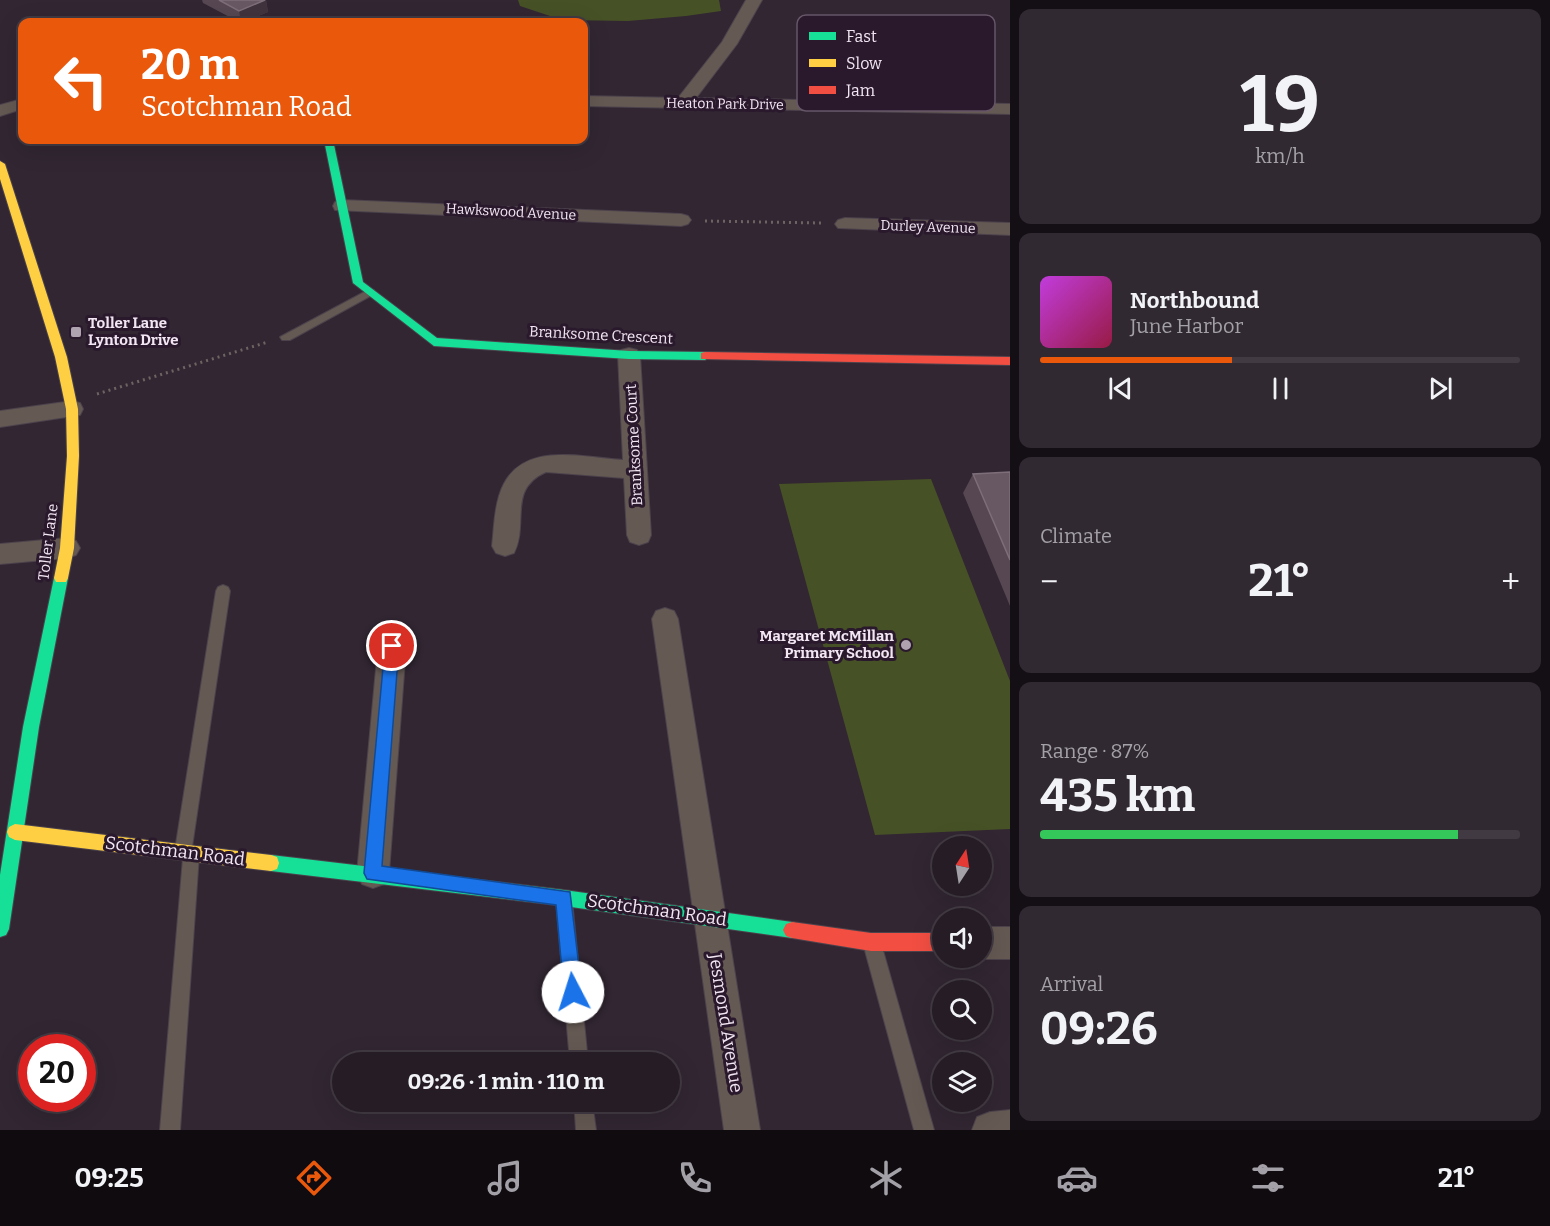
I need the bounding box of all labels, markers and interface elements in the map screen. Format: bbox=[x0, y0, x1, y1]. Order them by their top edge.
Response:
legend bbox=[797, 15, 995, 111]
text: Fast bbox=[846, 27, 877, 46]
text: 20 m bbox=[141, 40, 239, 90]
icon: left bbox=[42, 42, 120, 120]
text: Slow bbox=[846, 54, 882, 73]
text: 19 bbox=[1240, 58, 1320, 152]
text: Jam bbox=[845, 81, 875, 100]
text: Scotchman Road bbox=[141, 91, 352, 123]
street label: Heaton Park Drive bbox=[666, 94, 784, 114]
text: km/h bbox=[1255, 144, 1305, 168]
street label: Hawkswood Avenue bbox=[445, 200, 577, 224]
street label: Durley Avenue bbox=[880, 217, 976, 237]
text: Northbound bbox=[1130, 287, 1259, 314]
place label: Toller Lane Lynton Drive bbox=[88, 314, 178, 349]
text: June Harbor bbox=[1130, 314, 1243, 338]
street label: Branksome Crescent bbox=[529, 322, 674, 348]
marker: Toller Lane Lynton Drive bbox=[69, 325, 83, 339]
icon: previous bbox=[1104, 372, 1137, 405]
icon: pause bbox=[1264, 372, 1297, 405]
icon: next bbox=[1424, 372, 1457, 405]
street label: Branksome Court bbox=[622, 383, 646, 506]
street label: Toller Lane bbox=[34, 503, 62, 581]
text: Climate bbox=[1040, 524, 1112, 548]
text: 21° bbox=[1248, 554, 1311, 608]
text: − bbox=[1040, 562, 1058, 602]
text: + bbox=[1501, 562, 1520, 602]
pin bbox=[366, 620, 417, 671]
place label: Margaret McMillan Primary School bbox=[760, 627, 894, 662]
icon: arrive bbox=[375, 629, 408, 662]
marker: Margaret McMillan Primary School bbox=[899, 638, 913, 652]
text: Range · 87% bbox=[1040, 739, 1149, 763]
text: 435 km bbox=[1040, 769, 1195, 823]
street label: Scotchman Road bbox=[104, 832, 246, 871]
north arrow bbox=[932, 836, 992, 896]
map controls bbox=[932, 836, 992, 1112]
street label: Scotchman Road bbox=[586, 889, 728, 931]
button: sound bbox=[932, 908, 992, 968]
street label: Jesmond Avenue bbox=[704, 951, 748, 1094]
position arrow bbox=[541, 960, 605, 1024]
text: Arrival bbox=[1040, 972, 1103, 996]
button: search bbox=[932, 980, 992, 1040]
text: 09:26 bbox=[1040, 1002, 1158, 1056]
speed limit sign: 20 bbox=[18, 1034, 96, 1112]
button: layers bbox=[932, 1052, 992, 1112]
text: 09:26 · 1 min · 110 m bbox=[407, 1068, 605, 1095]
icon: directions bbox=[293, 1157, 335, 1199]
icon: music bbox=[484, 1157, 526, 1199]
icon: phone bbox=[674, 1157, 716, 1199]
icon: climate bbox=[865, 1157, 907, 1199]
icon: car bbox=[1056, 1157, 1098, 1199]
icon: filters bbox=[1247, 1157, 1289, 1199]
text: 09:25 bbox=[74, 1162, 144, 1194]
text: 21° bbox=[1438, 1162, 1475, 1194]

